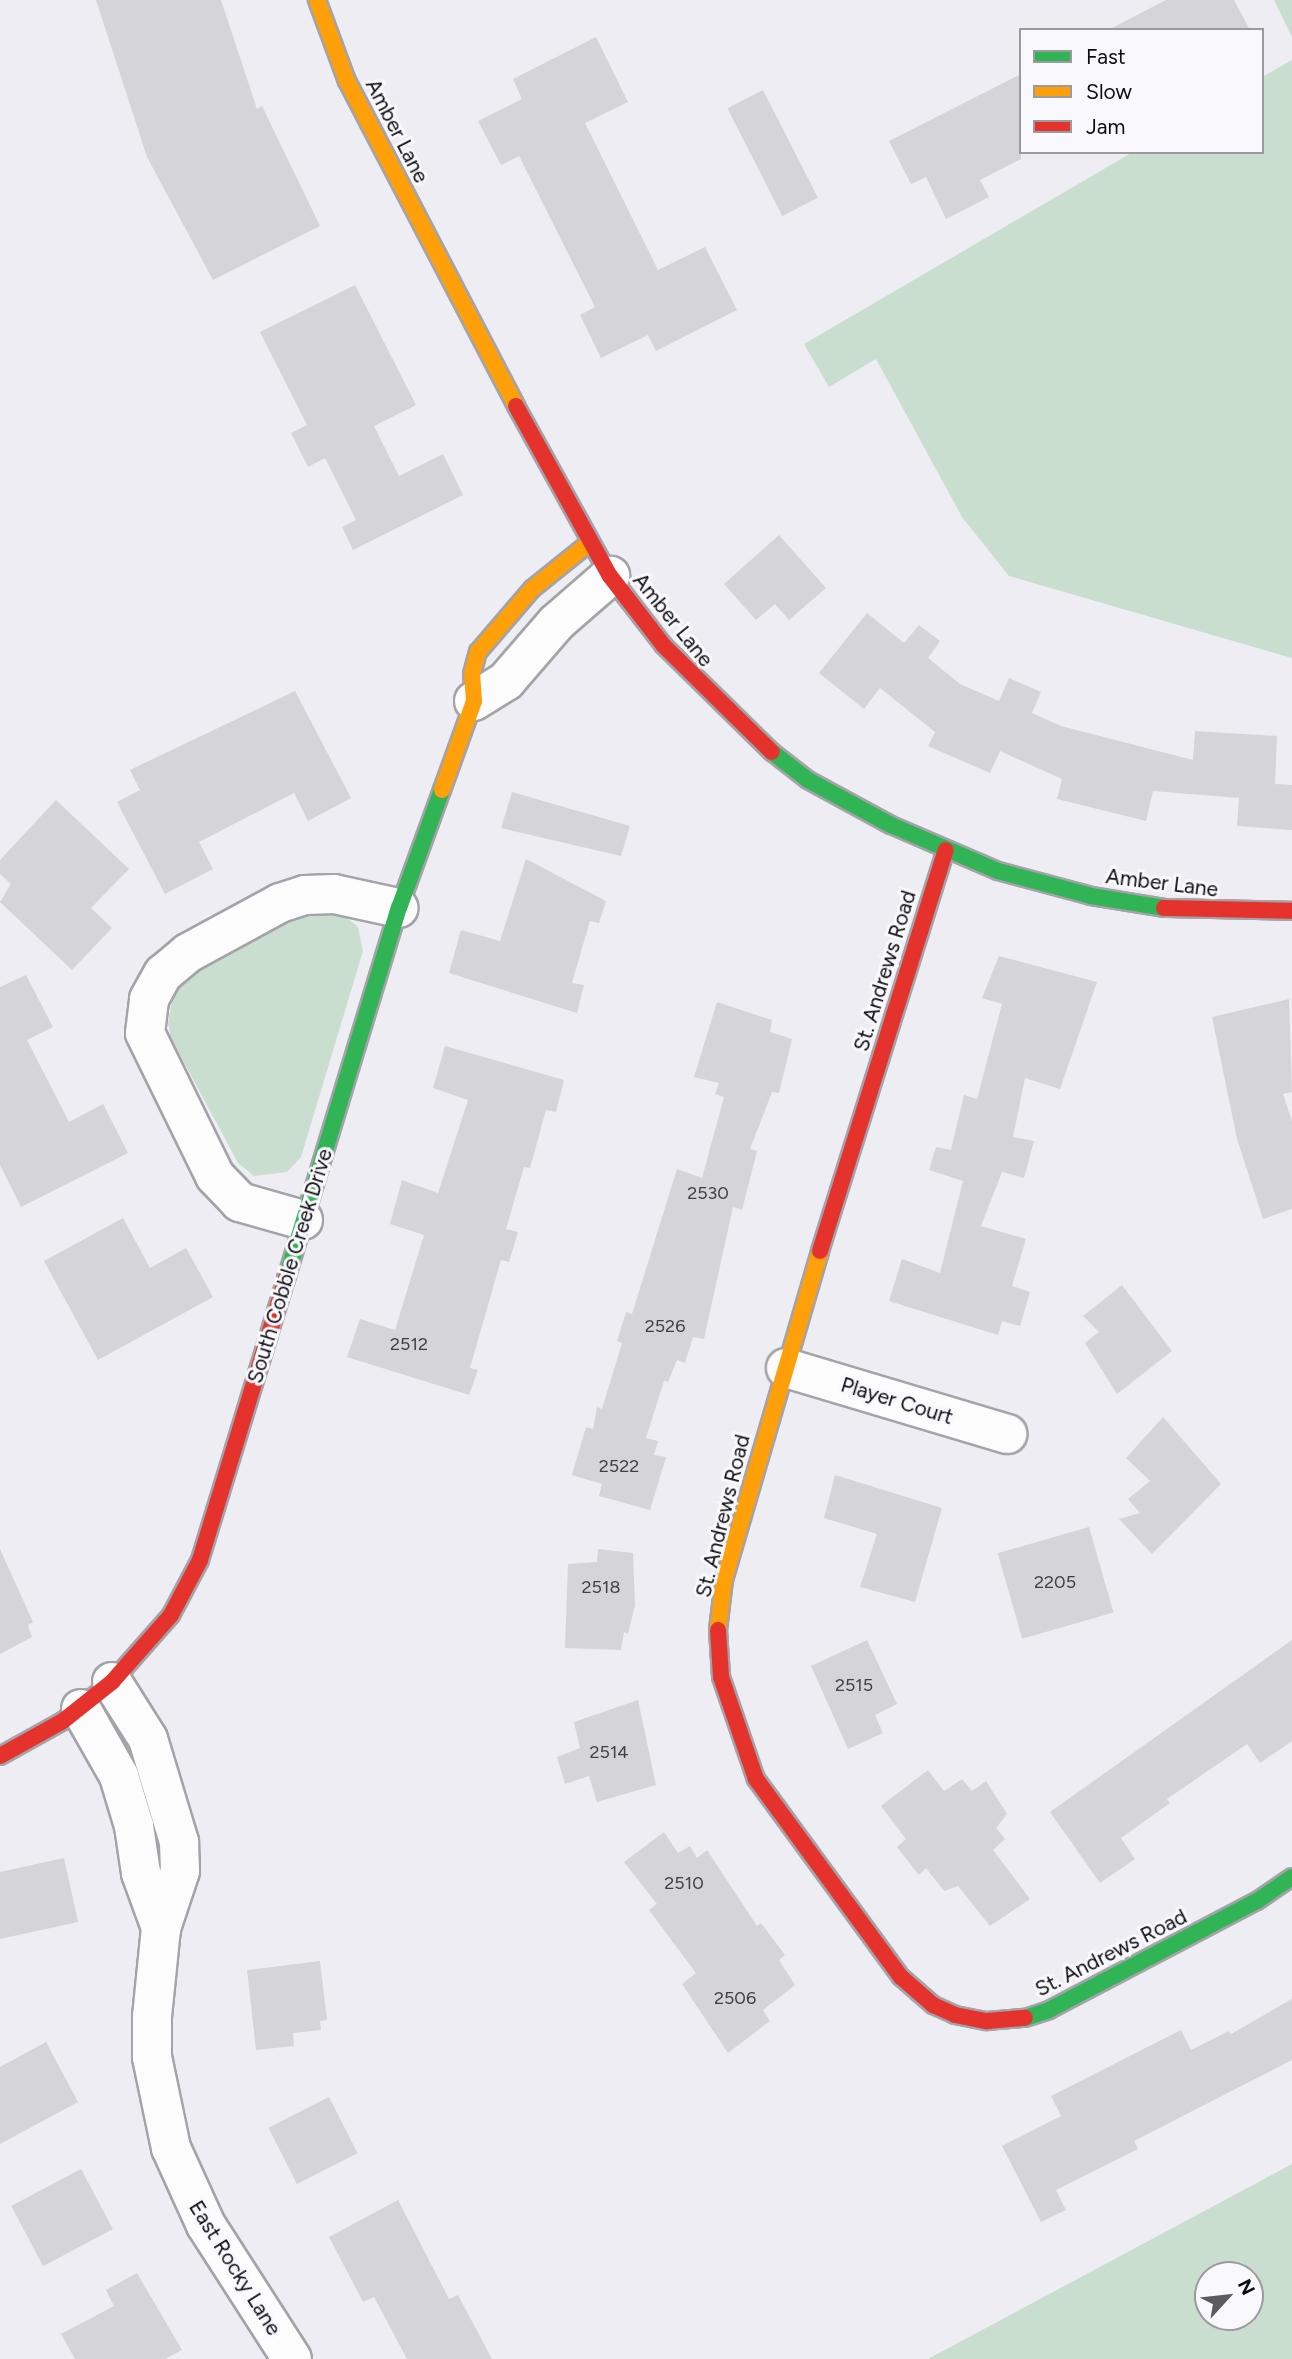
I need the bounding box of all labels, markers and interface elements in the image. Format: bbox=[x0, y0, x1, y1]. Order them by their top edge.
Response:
legend bbox=[1019, 28, 1264, 154]
text: Fast bbox=[1086, 44, 1126, 69]
street label: Amber Lane bbox=[360, 75, 434, 187]
text: Slow bbox=[1086, 79, 1132, 104]
text: Jam bbox=[1086, 114, 1125, 139]
street label: Amber Lane bbox=[628, 568, 718, 672]
street label: Amber Lane bbox=[1104, 864, 1220, 902]
street label: St. Andrews Road bbox=[849, 888, 921, 1054]
street label: South Cobble Creek Drive bbox=[242, 1146, 338, 1386]
house number: 2530 bbox=[687, 1182, 729, 1204]
house number: 2526 bbox=[645, 1315, 685, 1337]
house number: 2512 bbox=[390, 1333, 428, 1355]
street label: Player Court bbox=[838, 1372, 956, 1430]
street label: St. Andrews Road bbox=[691, 1432, 755, 1600]
house number: 2522 bbox=[599, 1455, 639, 1477]
house number: 2205 bbox=[1034, 1571, 1076, 1593]
house number: 2518 bbox=[582, 1576, 620, 1598]
house number: 2515 bbox=[835, 1674, 873, 1696]
house number: 2514 bbox=[589, 1741, 629, 1763]
house number: 2510 bbox=[664, 1872, 704, 1894]
street label: St. Andrews Road bbox=[1031, 1904, 1191, 2002]
house number: 2506 bbox=[714, 1987, 756, 2009]
street label: East Rocky Lane bbox=[184, 2196, 286, 2340]
north arrow bbox=[1194, 2261, 1264, 2331]
text: N bbox=[1233, 2275, 1260, 2299]

